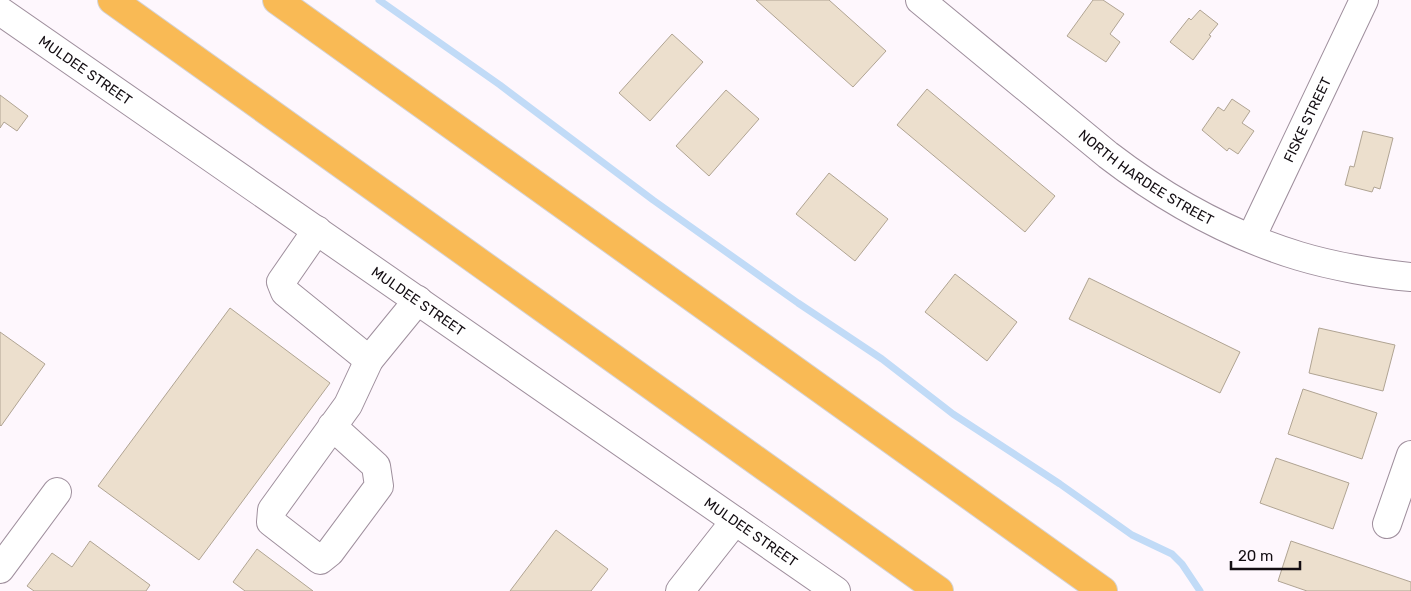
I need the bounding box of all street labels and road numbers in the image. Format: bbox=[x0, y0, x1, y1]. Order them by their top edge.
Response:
street label: MULDEE STREET bbox=[35, 32, 135, 109]
street label: FISKE STREET bbox=[1280, 75, 1335, 165]
street label: NORTH HARDEE STREET bbox=[1075, 126, 1216, 229]
street label: MULDEE STREET bbox=[368, 263, 468, 340]
street label: MULDEE STREET bbox=[701, 494, 801, 571]

